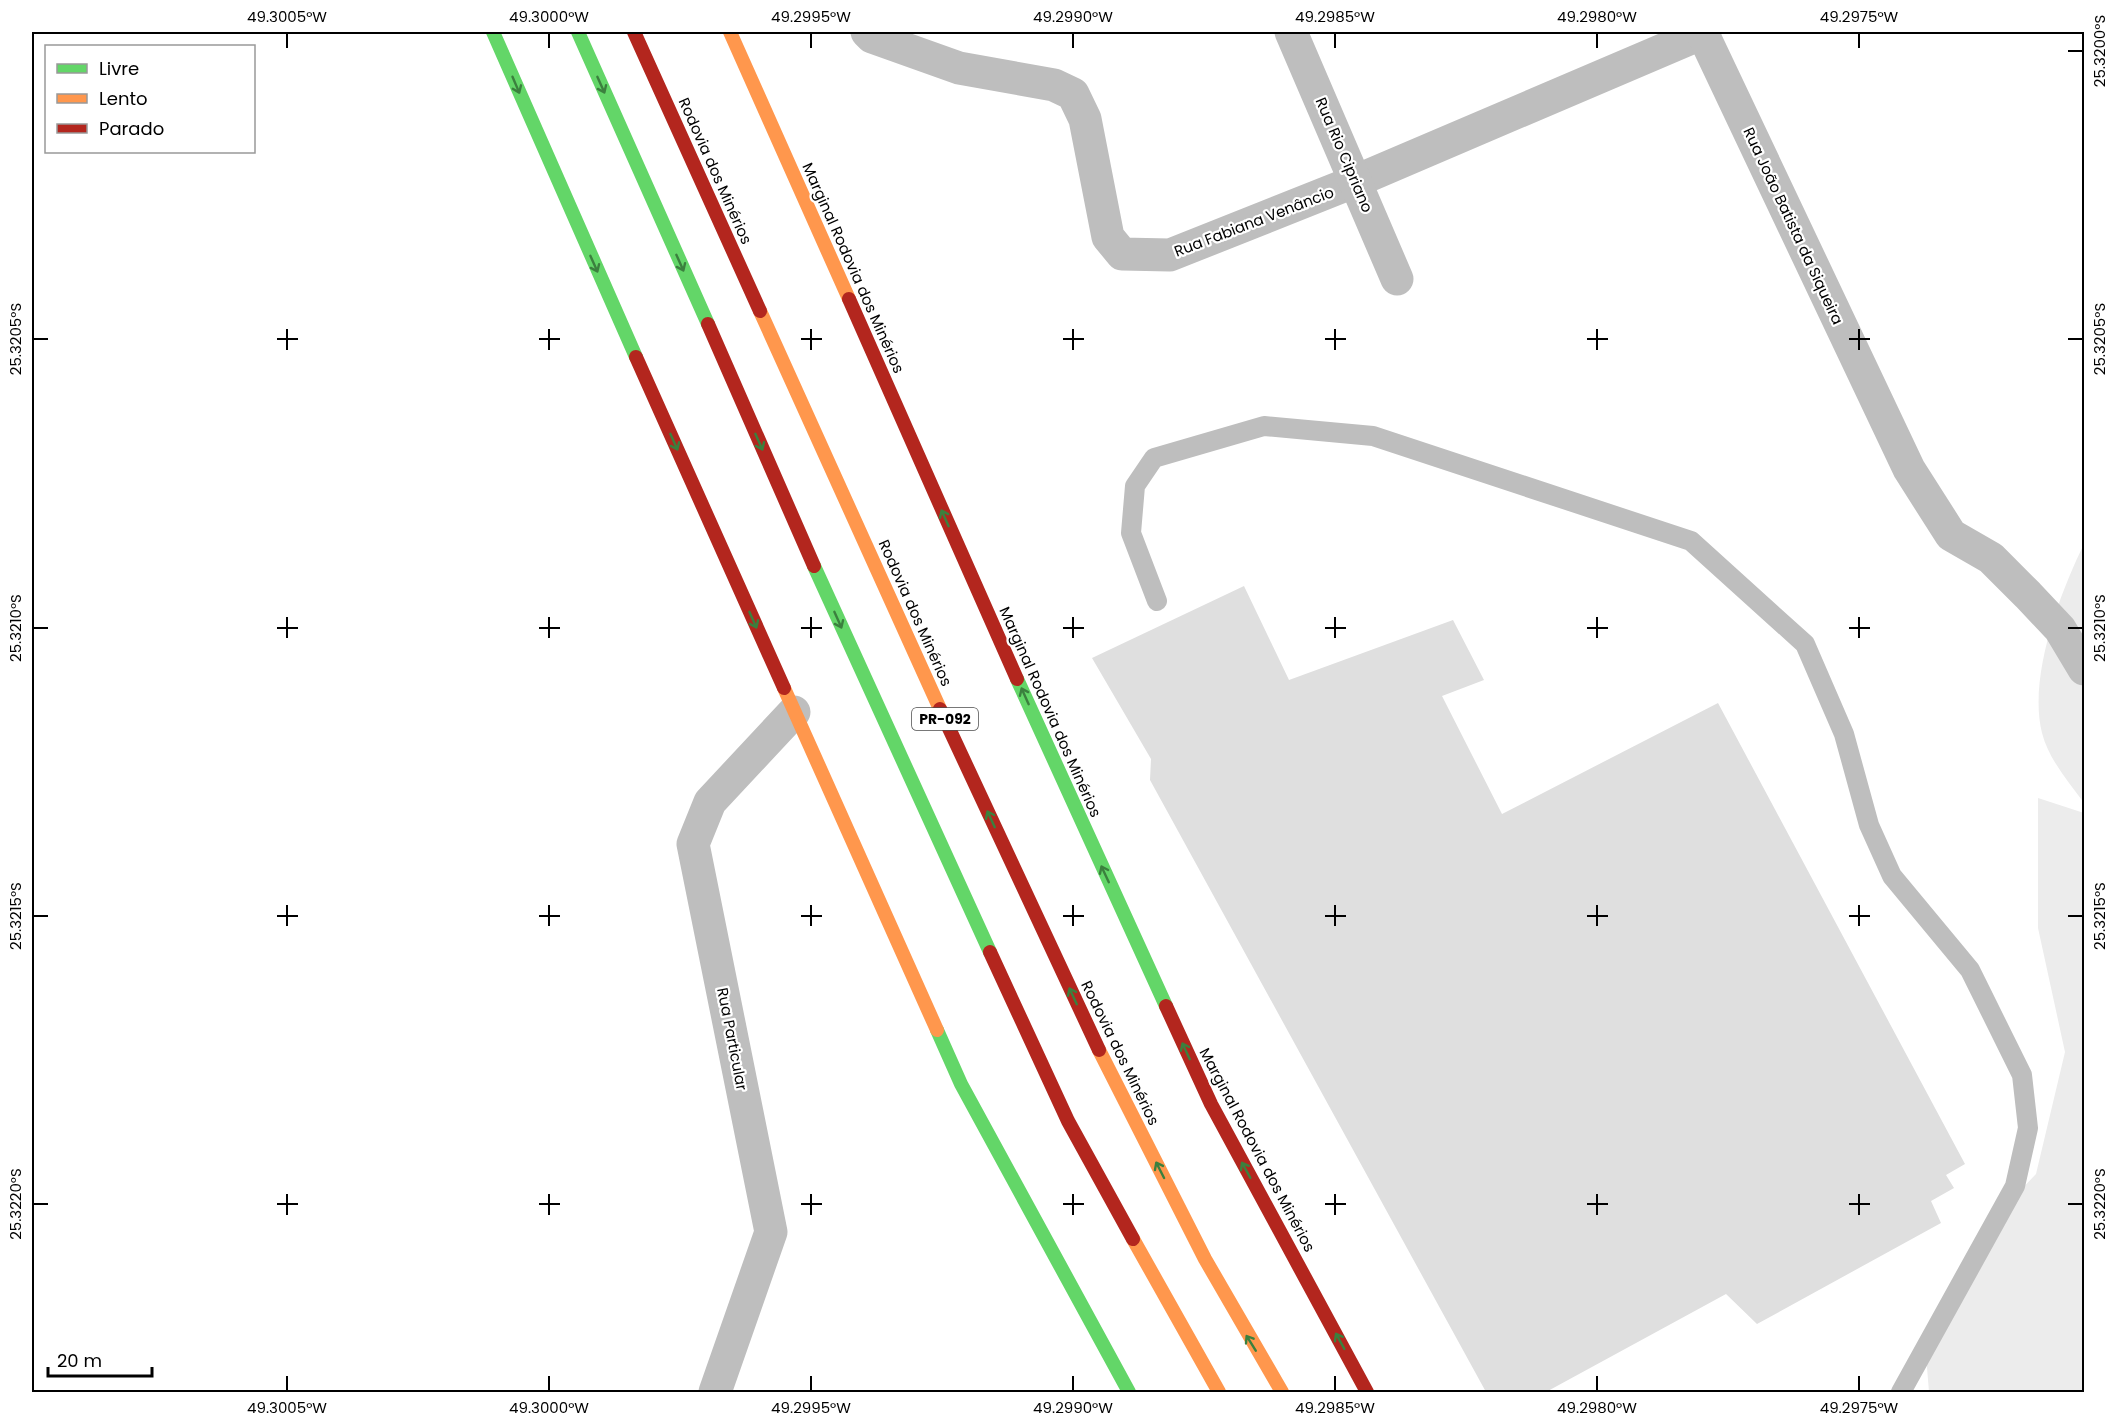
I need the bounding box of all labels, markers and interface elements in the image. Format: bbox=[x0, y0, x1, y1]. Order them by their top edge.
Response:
text: 49.3005°W bbox=[247, 6, 327, 27]
text: 49.3000°W bbox=[509, 6, 589, 27]
text: 49.2995°W bbox=[771, 6, 851, 27]
text: 49.2990°W bbox=[1033, 6, 1113, 27]
text: 49.2985°W bbox=[1295, 6, 1375, 27]
text: 49.2980°W bbox=[1557, 6, 1637, 27]
text: 49.2975°W bbox=[1820, 6, 1899, 27]
text: 25.3200°S bbox=[2089, 15, 2110, 87]
legend bbox=[45, 45, 255, 153]
text: Livre bbox=[99, 56, 139, 81]
one-way arrow bbox=[511, 76, 522, 94]
one-way arrow bbox=[597, 76, 608, 94]
text: Lento bbox=[99, 86, 148, 111]
street label: Rodovia dos Minérios bbox=[674, 94, 757, 248]
street label: Rua Rio Cipriano bbox=[1311, 94, 1378, 216]
text: Parado bbox=[99, 116, 164, 141]
street label: Rua João Batista da Siqueira bbox=[1738, 124, 1848, 328]
street label: Marginal Rodovia dos Minérios bbox=[797, 159, 910, 377]
street label: Rua Fabiana Venâncio bbox=[1171, 181, 1337, 262]
one-way arrow bbox=[675, 254, 687, 272]
one-way arrow bbox=[590, 255, 601, 273]
text: 25.3205°S bbox=[5, 303, 26, 375]
text: 25.3205°S bbox=[2089, 303, 2110, 375]
one-way arrow bbox=[754, 432, 766, 450]
one-way arrow bbox=[669, 433, 680, 451]
one-way arrow bbox=[939, 509, 950, 527]
street label: Rodovia dos Minérios bbox=[874, 536, 957, 690]
text: 25.3210°S bbox=[5, 594, 26, 662]
text: 25.3210°S bbox=[2089, 594, 2110, 662]
street label: Marginal Rodovia dos Minérios bbox=[994, 603, 1107, 821]
one-way arrow bbox=[833, 610, 845, 628]
one-way arrow bbox=[748, 611, 759, 629]
one-way arrow bbox=[1018, 687, 1030, 705]
road number: PR-092 bbox=[912, 708, 978, 730]
one-way arrow bbox=[984, 810, 996, 828]
one-way arrow bbox=[1098, 865, 1110, 883]
text: 25.3215°S bbox=[5, 882, 26, 950]
text: 25.3215°S bbox=[2089, 882, 2110, 950]
street label: Rodovia dos Minérios bbox=[1076, 977, 1165, 1129]
street label: Rua Particular bbox=[712, 986, 753, 1093]
one-way arrow bbox=[1067, 987, 1079, 1005]
one-way arrow bbox=[1180, 1042, 1191, 1060]
street label: Marginal Rodovia dos Minérios bbox=[1195, 1044, 1320, 1256]
one-way arrow bbox=[1153, 1162, 1165, 1180]
one-way arrow bbox=[1240, 1162, 1252, 1179]
text: 25.3220°S bbox=[5, 1168, 26, 1240]
text: 25.3220°S bbox=[2089, 1168, 2110, 1240]
one-way arrow bbox=[1334, 1333, 1346, 1350]
one-way arrow bbox=[1244, 1335, 1256, 1352]
scale bar bbox=[48, 1340, 152, 1378]
text: 20 m bbox=[57, 1348, 102, 1373]
text: 49.3005°W bbox=[247, 1397, 327, 1418]
text: 49.3000°W bbox=[509, 1397, 589, 1418]
text: 49.2995°W bbox=[771, 1397, 851, 1418]
text: 49.2990°W bbox=[1033, 1397, 1113, 1418]
text: 49.2985°W bbox=[1295, 1397, 1375, 1418]
text: 49.2980°W bbox=[1557, 1397, 1637, 1418]
text: 49.2975°W bbox=[1820, 1397, 1899, 1418]

